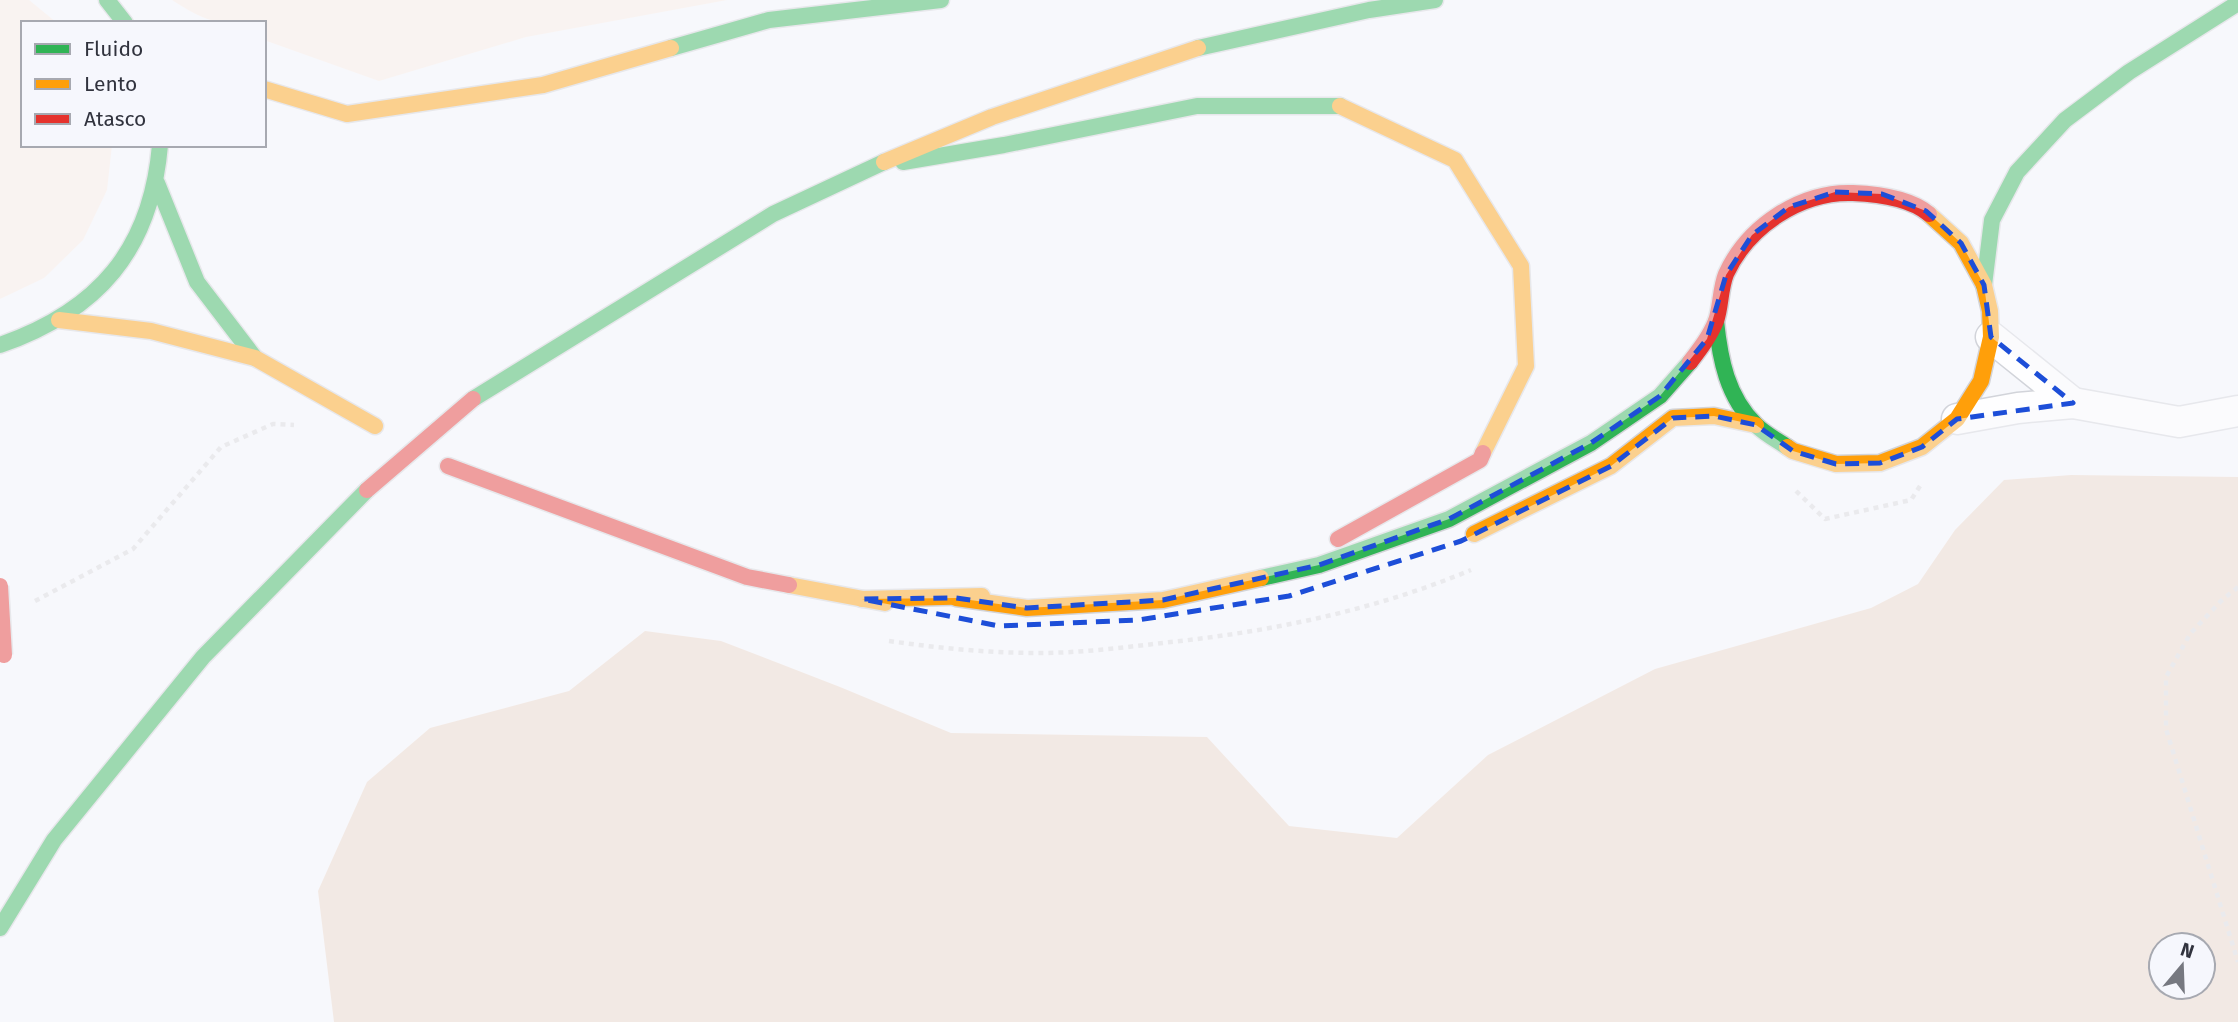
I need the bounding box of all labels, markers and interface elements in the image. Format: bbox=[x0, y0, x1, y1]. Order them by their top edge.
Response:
legend bbox=[21, 21, 266, 147]
text: Fluido bbox=[84, 36, 143, 62]
text: Lento bbox=[84, 71, 137, 97]
text: Atasco bbox=[84, 106, 146, 132]
north arrow bbox=[2147, 931, 2217, 1001]
text: N bbox=[2178, 937, 2197, 963]

